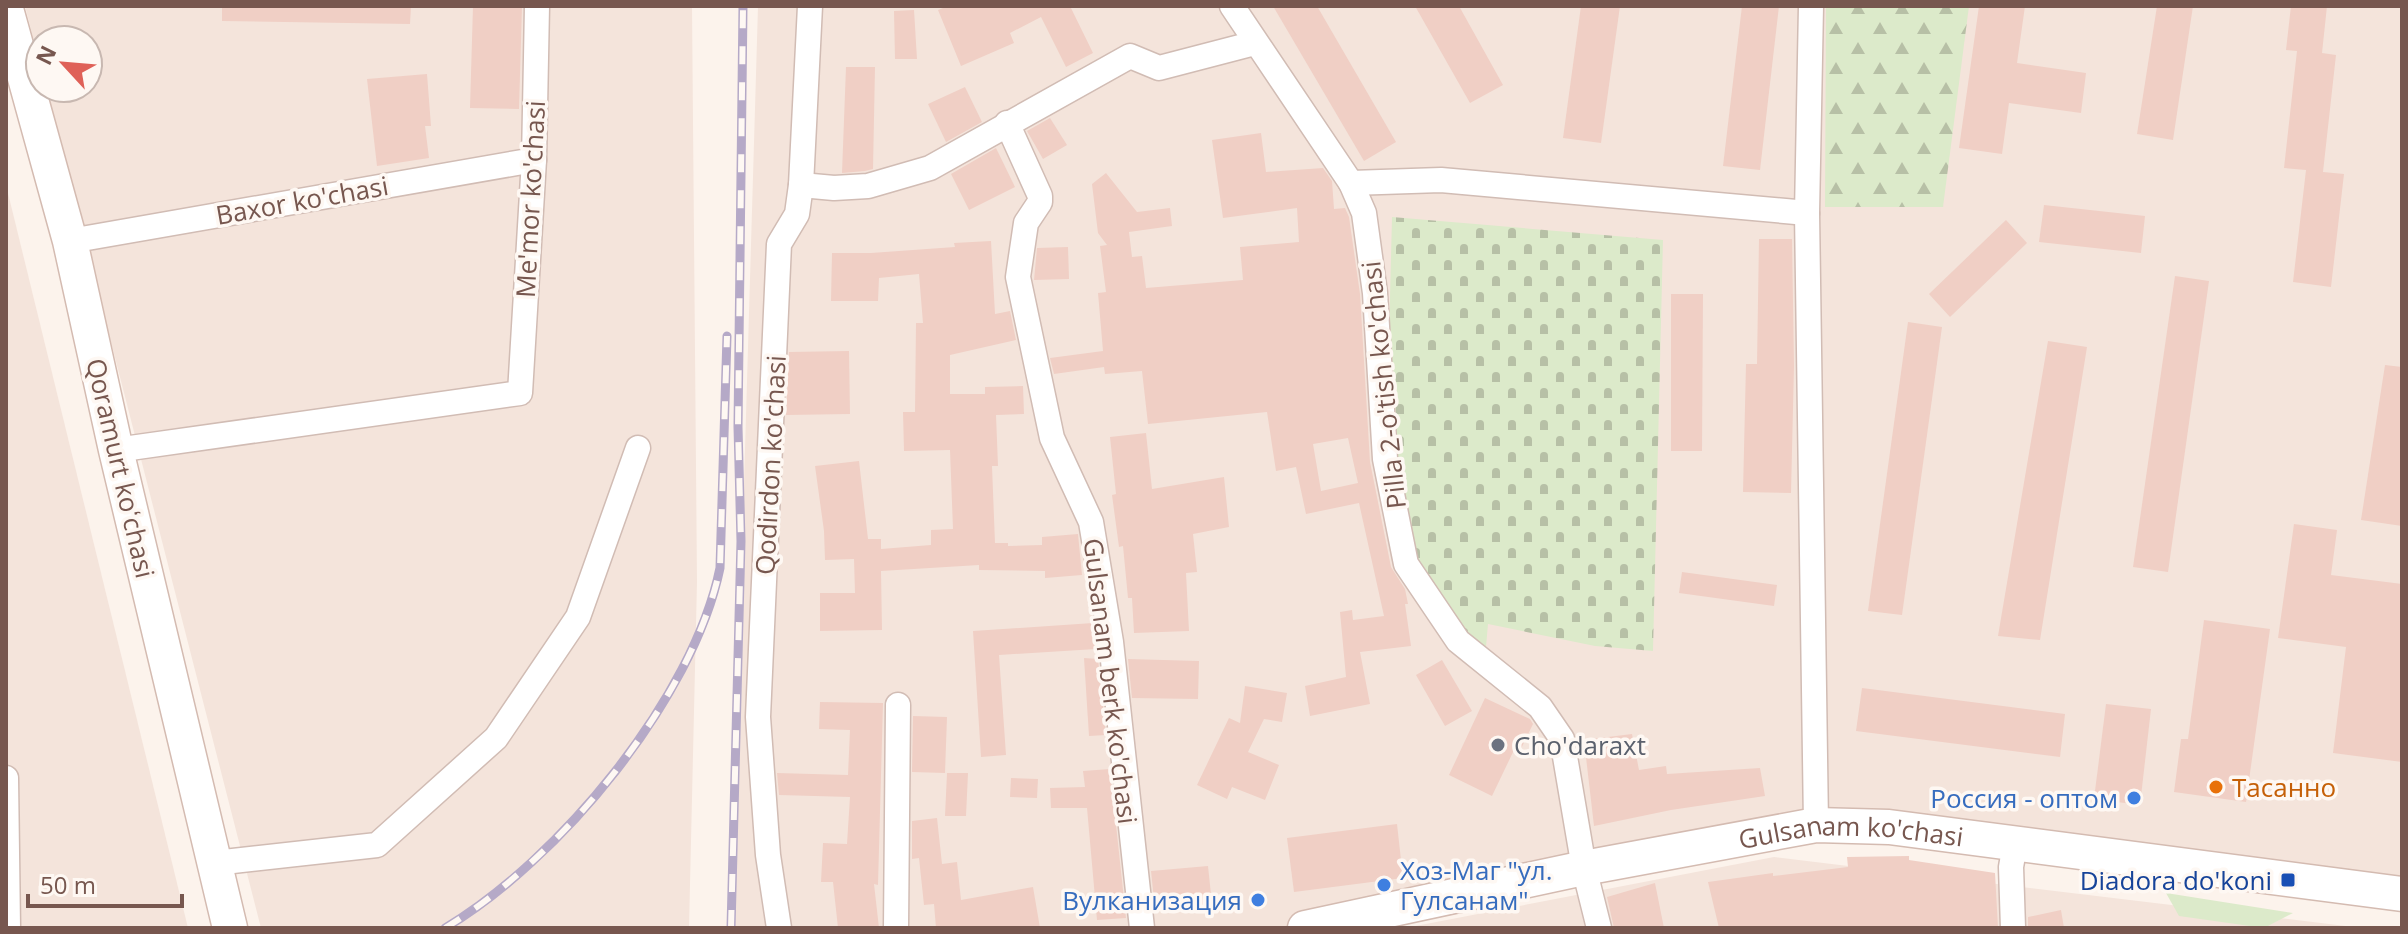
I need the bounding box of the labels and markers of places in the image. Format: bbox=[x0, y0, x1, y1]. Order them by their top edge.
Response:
place label: Cho'daraxt bbox=[1514, 727, 1646, 763]
marker: Cho'daraxt bbox=[1489, 736, 1507, 754]
place label: Тасанно bbox=[2232, 769, 2336, 805]
marker: Тасанно bbox=[2207, 778, 2225, 796]
place label: Россия - оптом bbox=[1930, 780, 2118, 816]
marker: Россия - оптом bbox=[2125, 789, 2143, 807]
place label: Хоз-Маг "ул. Гулсанам" bbox=[1400, 852, 1552, 918]
place label: Diadora do'koni bbox=[2080, 862, 2272, 898]
marker: Diadora do'koni bbox=[2279, 871, 2297, 889]
marker: Хоз-Маг "ул. Гулсанам" bbox=[1375, 876, 1393, 894]
place label: Вулканизация bbox=[1062, 882, 1242, 918]
marker: Вулканизация bbox=[1249, 891, 1267, 909]

